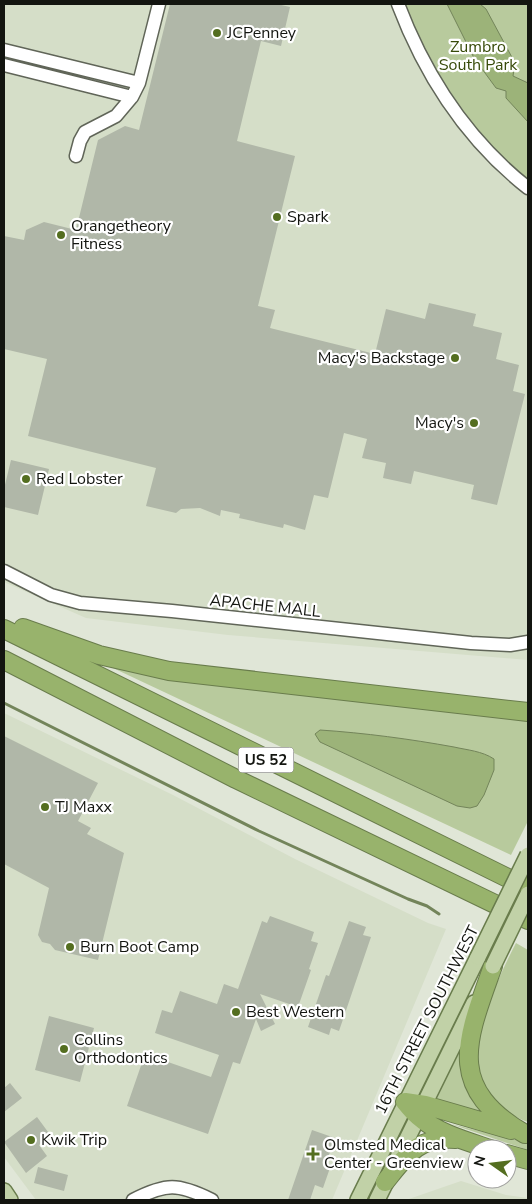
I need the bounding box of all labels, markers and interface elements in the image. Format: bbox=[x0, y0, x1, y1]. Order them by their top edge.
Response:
place label: JCPenney bbox=[226, 22, 297, 44]
marker: JCPenney bbox=[211, 27, 223, 39]
park label: Zumbro South Park bbox=[439, 36, 518, 76]
place label: Spark bbox=[287, 206, 329, 228]
marker: Spark bbox=[271, 211, 283, 223]
place label: Orangetheory Fitness bbox=[71, 215, 172, 255]
marker: Orangetheory Fitness bbox=[55, 229, 67, 241]
place label: Macy's Backstage bbox=[318, 347, 445, 369]
marker: Macy's Backstage bbox=[449, 352, 461, 364]
place label: Macy's bbox=[415, 412, 464, 434]
marker: Macy's bbox=[468, 417, 480, 429]
place label: Red Lobster bbox=[36, 468, 123, 490]
marker: Red Lobster bbox=[20, 473, 32, 485]
street label: APACHE MALL bbox=[209, 589, 322, 623]
road number: US 52 bbox=[238, 748, 294, 772]
place label: TJ Maxx bbox=[55, 796, 113, 818]
marker: TJ Maxx bbox=[39, 801, 51, 813]
street label: 16TH STREET SOUTHWEST bbox=[370, 922, 484, 1118]
place label: Burn Boot Camp bbox=[80, 936, 199, 958]
marker: Burn Boot Camp bbox=[64, 941, 76, 953]
place label: Best Western bbox=[246, 1001, 344, 1023]
marker: Best Western bbox=[230, 1006, 242, 1018]
place label: Collins Orthodontics bbox=[74, 1029, 168, 1069]
marker: Collins Orthodontics bbox=[58, 1043, 70, 1055]
place label: Kwik Trip bbox=[41, 1129, 107, 1151]
marker: Kwik Trip bbox=[25, 1134, 37, 1146]
place label: Olmsted Medical Center - Greenview bbox=[324, 1134, 464, 1174]
north arrow bbox=[467, 1139, 517, 1189]
marker: Olmsted Medical Center - Greenview bbox=[306, 1147, 320, 1161]
text: N bbox=[469, 1154, 490, 1168]

